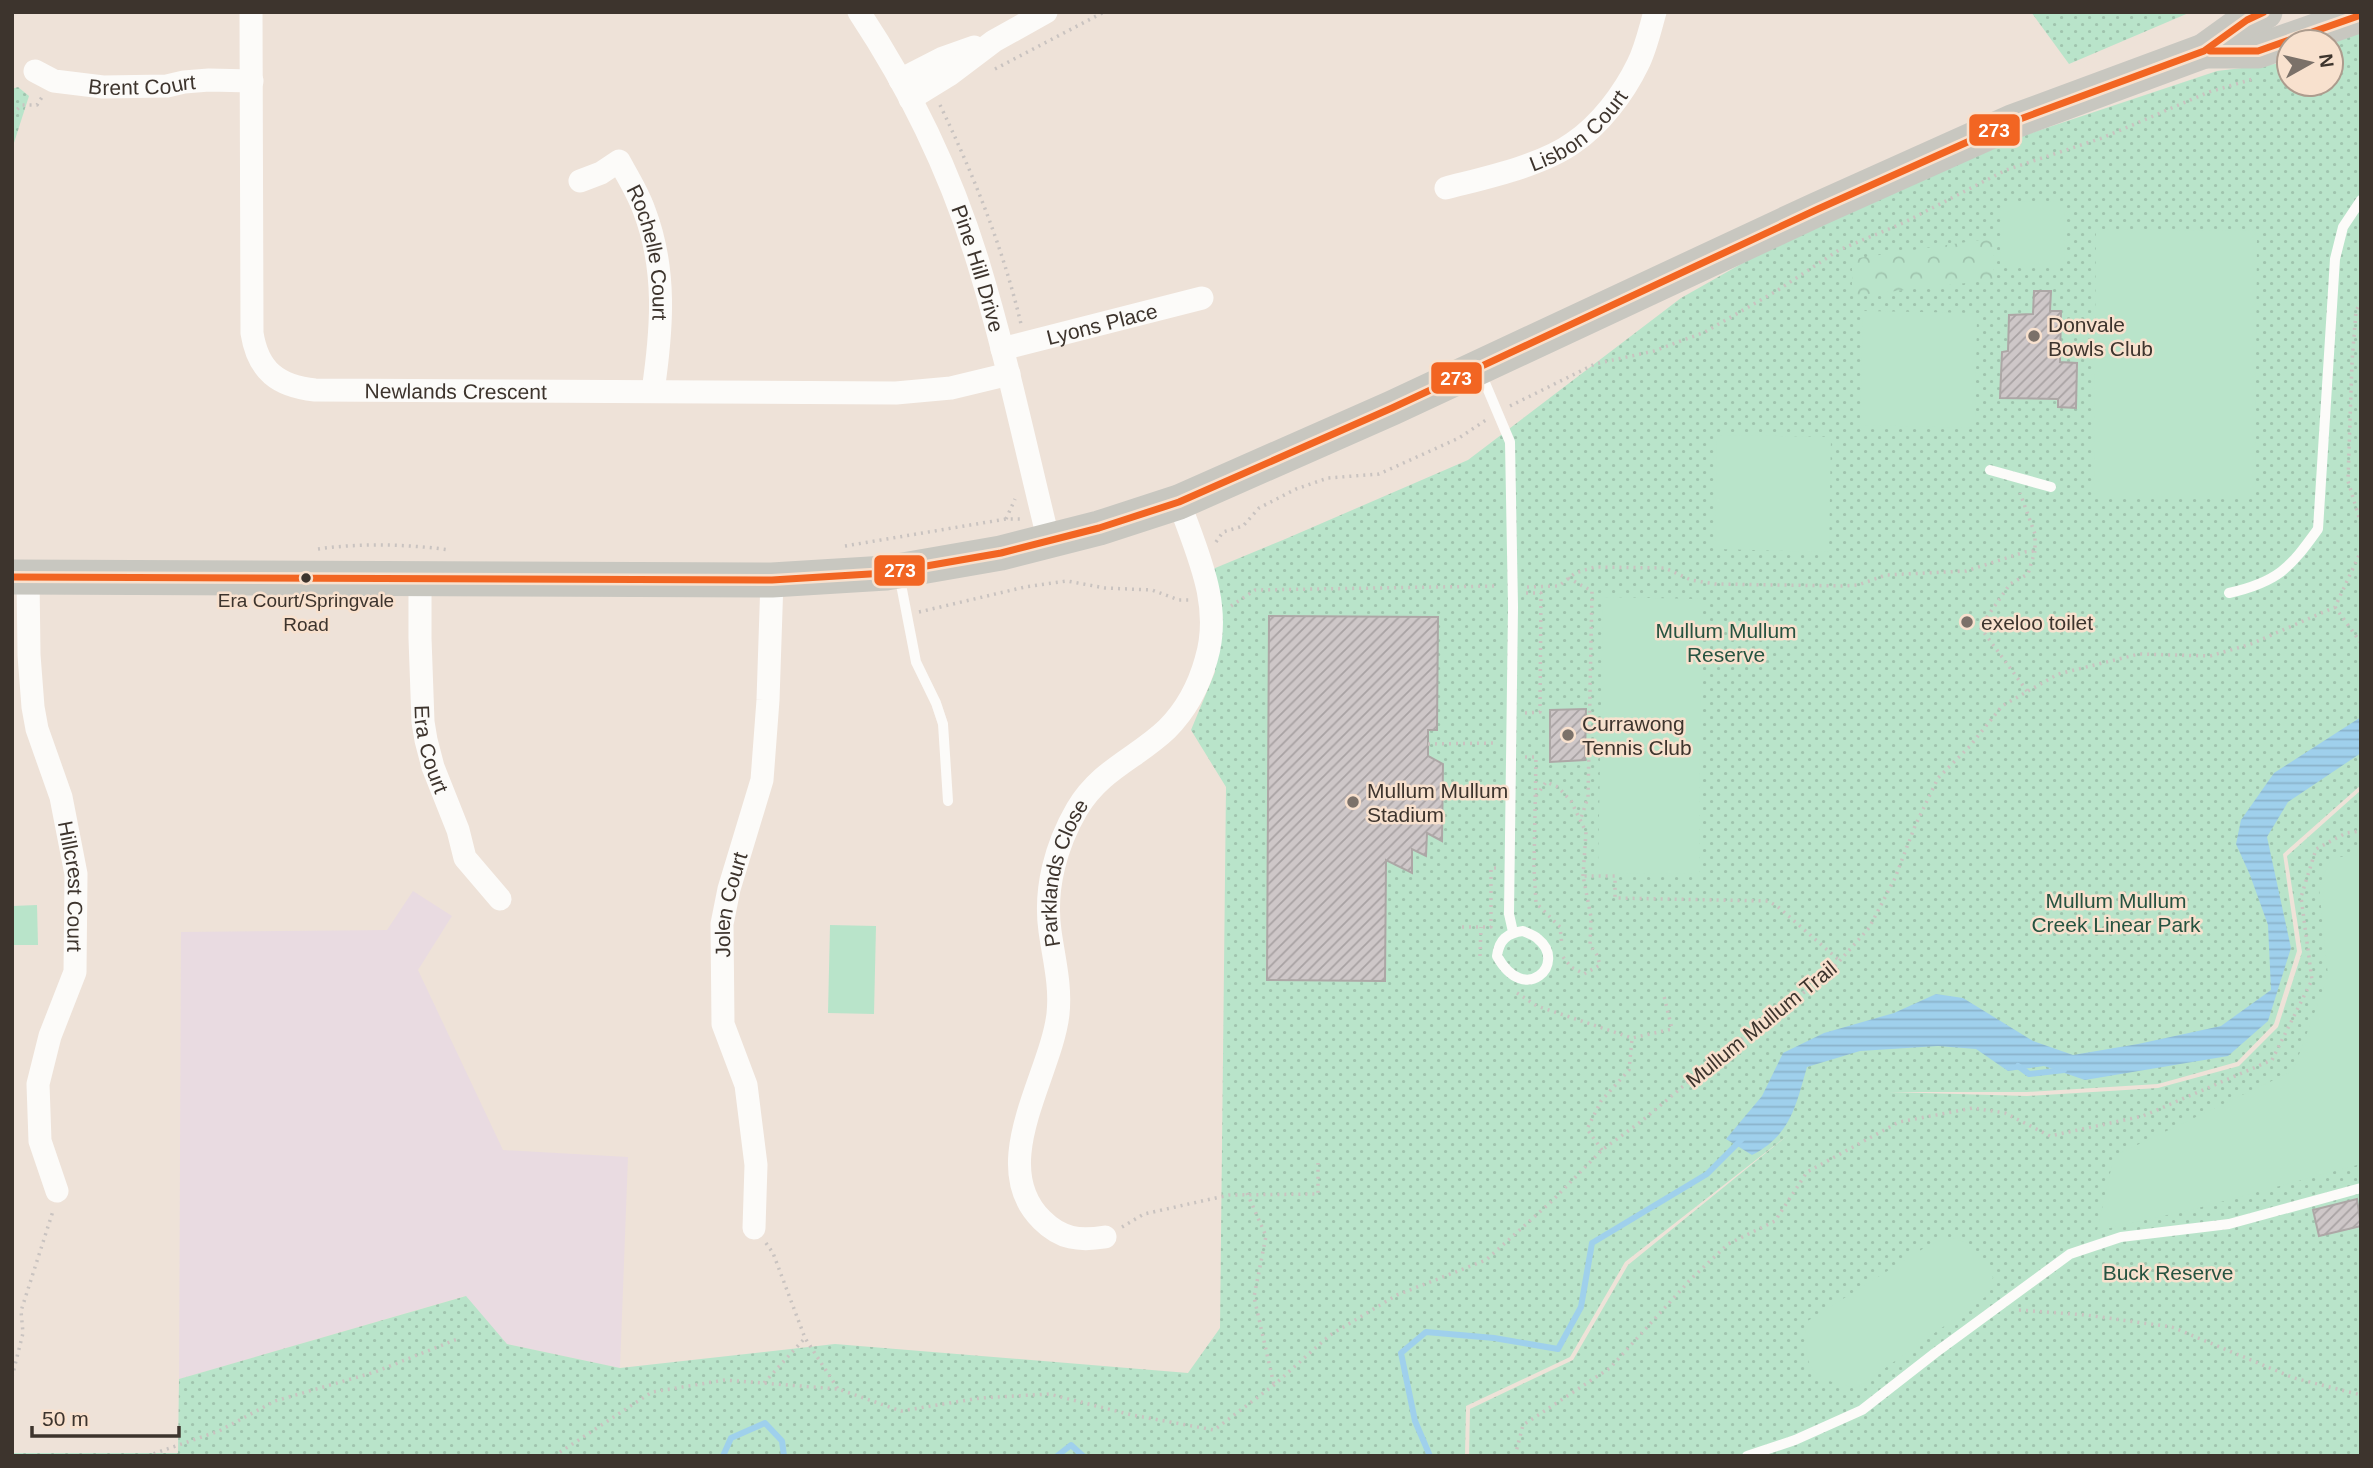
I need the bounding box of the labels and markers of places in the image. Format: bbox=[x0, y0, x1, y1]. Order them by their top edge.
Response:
place label: Donvale Bowls Club bbox=[2048, 313, 2153, 360]
marker: Donvale Bowls Club bbox=[2026, 328, 2042, 344]
marker: Era Court/Springvale Road bbox=[299, 571, 313, 585]
place label: Era Court/Springvale Road bbox=[218, 590, 394, 635]
place label: exeloo toilet bbox=[1981, 611, 2093, 634]
marker: exeloo toilet bbox=[1959, 614, 1975, 630]
place label: Currawong Tennis Club bbox=[1582, 712, 1692, 759]
marker: Currawong Tennis Club bbox=[1560, 727, 1576, 743]
place label: Mullum Mullum Stadium bbox=[1367, 779, 1508, 826]
marker: Mullum Mullum Stadium bbox=[1345, 794, 1361, 810]

